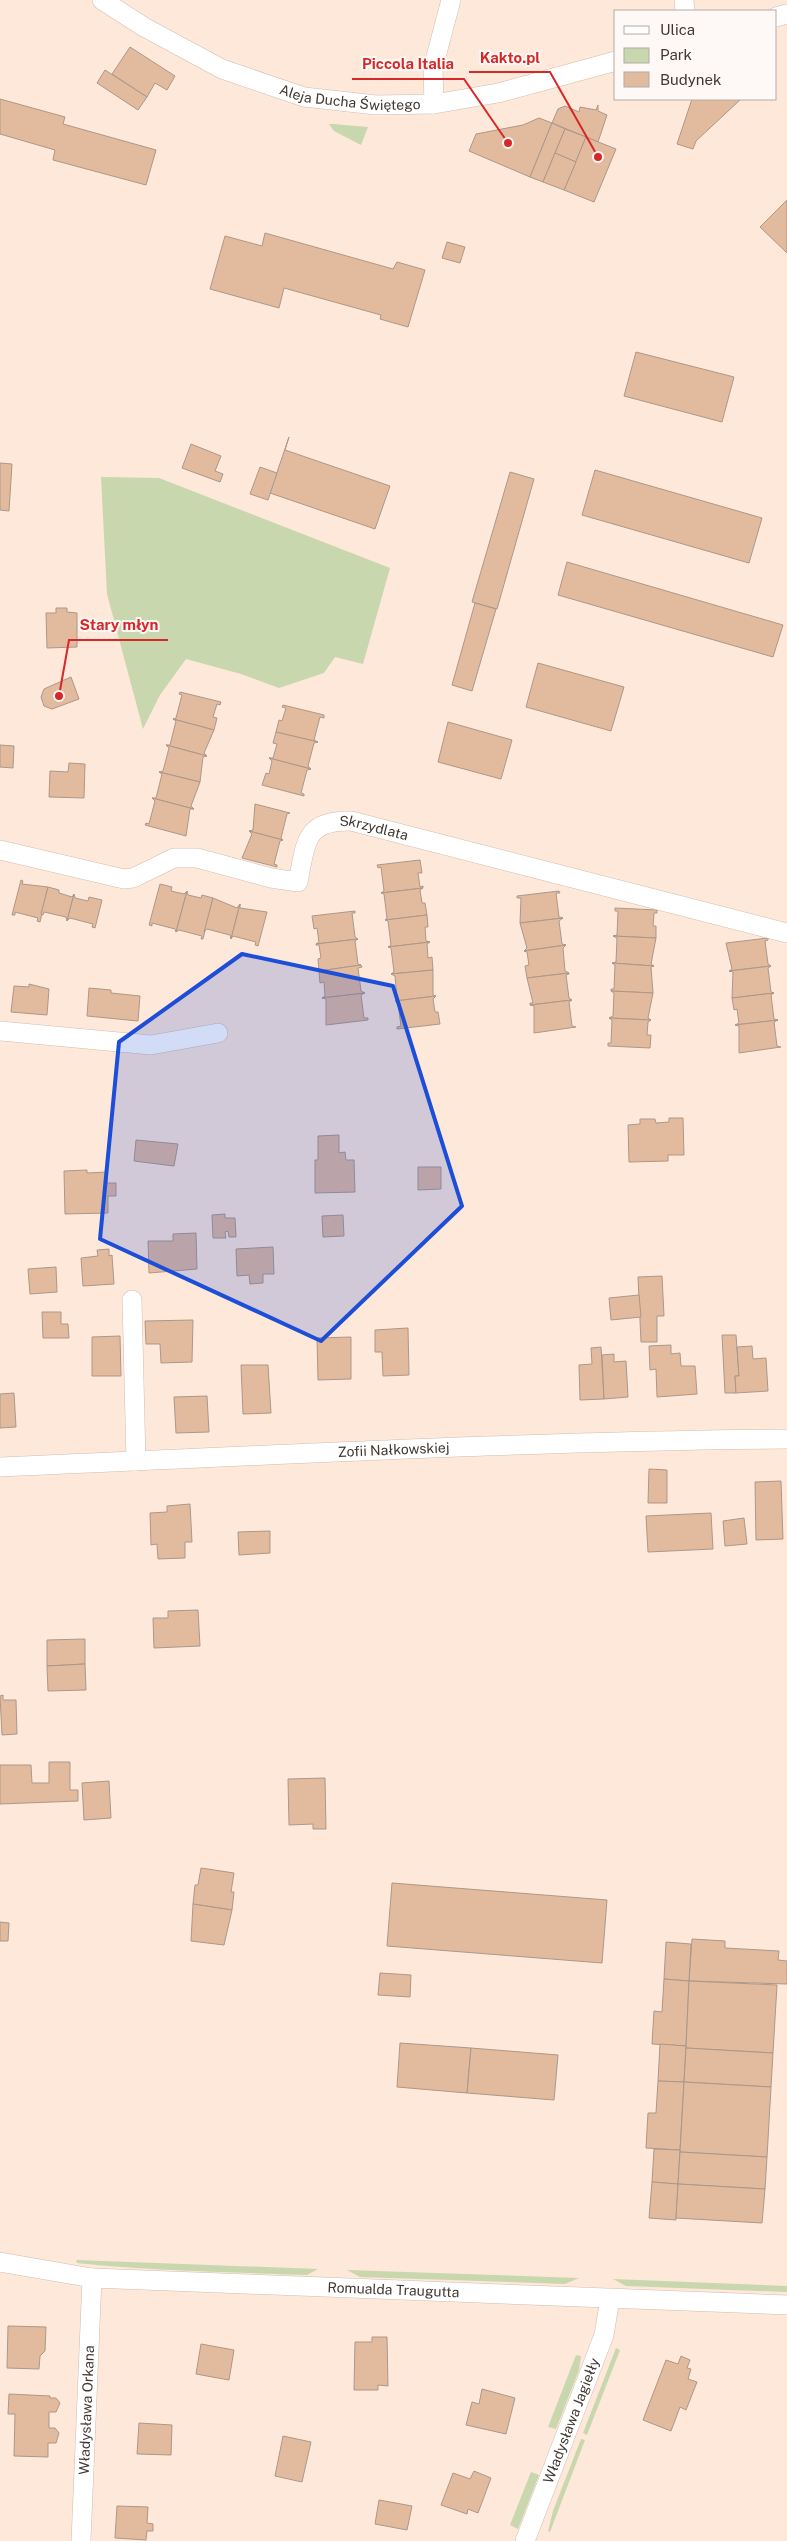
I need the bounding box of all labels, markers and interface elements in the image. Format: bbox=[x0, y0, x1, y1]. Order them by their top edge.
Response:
legend bbox=[614, 10, 777, 100]
text: Ulica bbox=[660, 21, 695, 38]
callout: Kakto.pl bbox=[469, 42, 550, 72]
text: Park bbox=[660, 46, 692, 63]
callout: Piccola Italia bbox=[352, 49, 464, 79]
text: Kakto.pl bbox=[480, 49, 540, 66]
text: Piccola Italia bbox=[362, 55, 454, 72]
text: Budynek bbox=[660, 71, 721, 88]
street label: Aleja Ducha Świętego bbox=[277, 81, 421, 113]
callout: Stary młyn bbox=[69, 610, 168, 640]
text: Stary młyn bbox=[80, 616, 159, 633]
street label: Skrzydlata bbox=[339, 813, 410, 843]
street label: Zofii Nałkowskiej bbox=[337, 1439, 450, 1460]
street label: Romualda Traugutta bbox=[327, 2279, 460, 2300]
street label: Władysława Orkana bbox=[76, 2345, 97, 2475]
street label: Władysława Jagiełły bbox=[540, 2355, 603, 2486]

